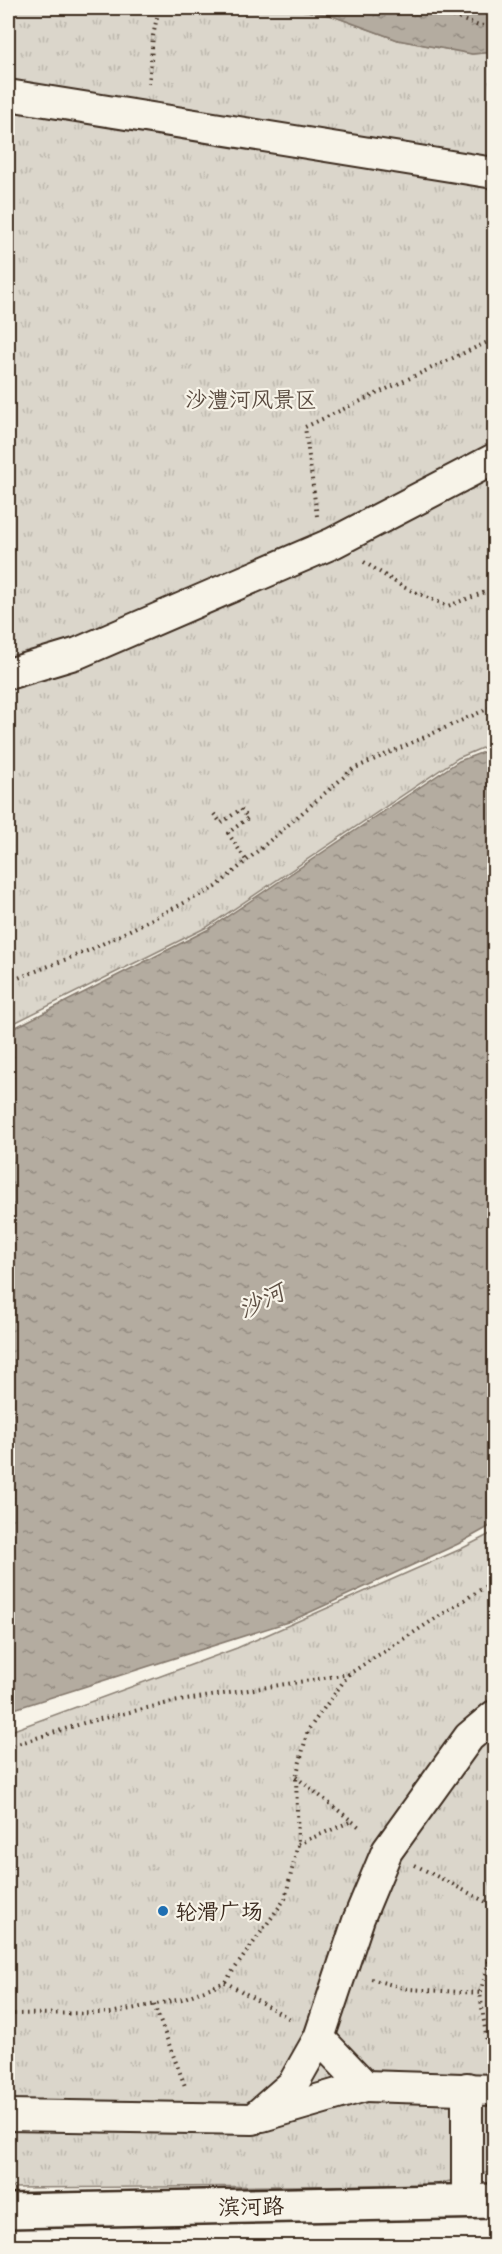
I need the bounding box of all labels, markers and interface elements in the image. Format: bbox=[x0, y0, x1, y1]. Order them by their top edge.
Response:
park label: 沙澧河风景区 bbox=[185, 384, 317, 414]
water label: 沙河 bbox=[232, 1273, 293, 1325]
place label: 轮滑广场 bbox=[175, 1896, 263, 1926]
marker: 轮滑广场 bbox=[156, 1904, 170, 1918]
street label: 滨河路 bbox=[218, 2190, 284, 2222]

